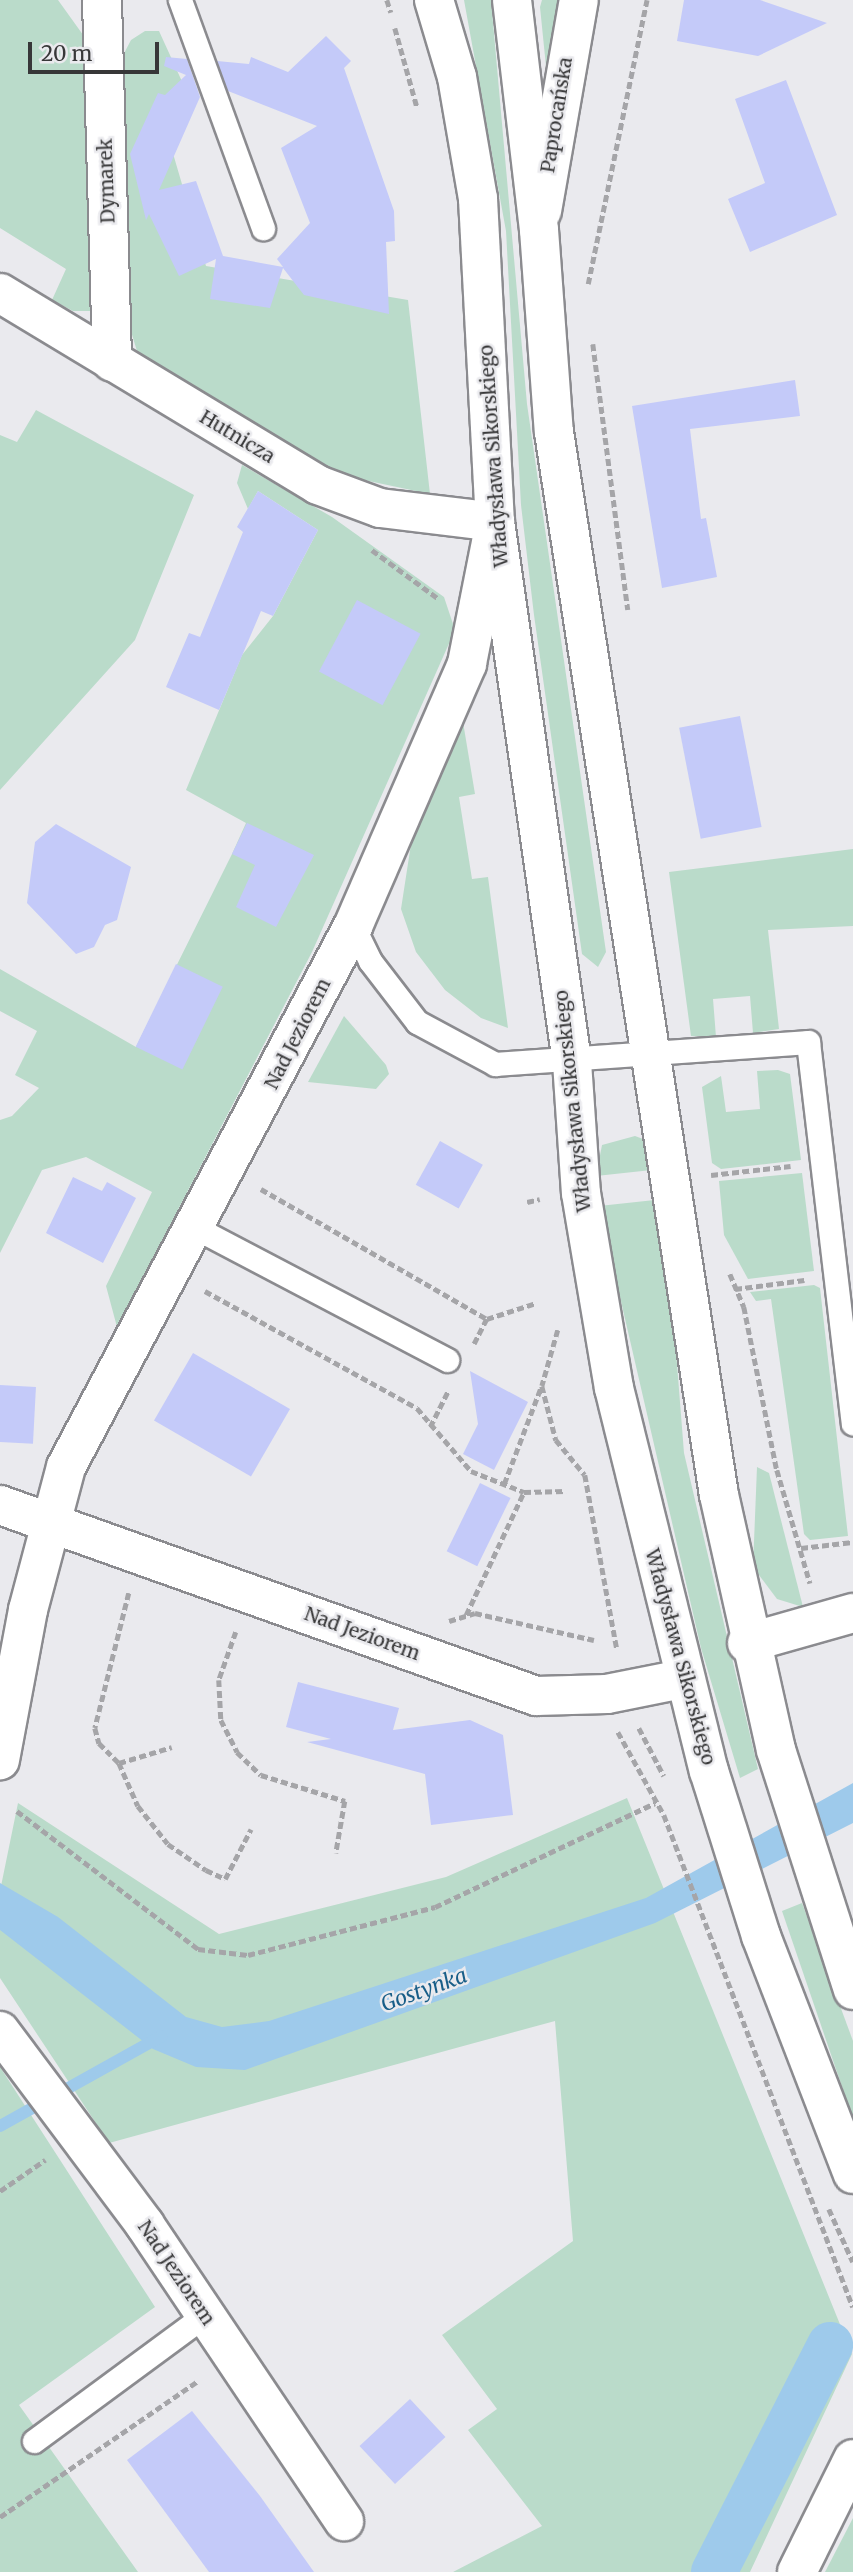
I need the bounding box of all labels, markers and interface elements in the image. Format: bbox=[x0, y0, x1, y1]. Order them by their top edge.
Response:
scale bar bbox=[32, 28, 163, 72]
text: 20 m bbox=[41, 40, 92, 67]
street label: Paprocańska bbox=[537, 56, 577, 174]
street label: Dymarek bbox=[94, 138, 120, 224]
street label: Władysława Sikorskiego bbox=[475, 344, 513, 568]
street label: Hutnicza bbox=[195, 406, 279, 468]
street label: Nad Jeziorem bbox=[260, 975, 336, 1093]
street label: Władysława Sikorskiego bbox=[550, 989, 596, 1213]
street label: Władysława Sikorskiego bbox=[640, 1546, 720, 1768]
street label: Nad Jeziorem bbox=[301, 1603, 423, 1665]
water label: Gostynka bbox=[378, 1963, 470, 2017]
street label: Nad Jeziorem bbox=[133, 2216, 219, 2330]

